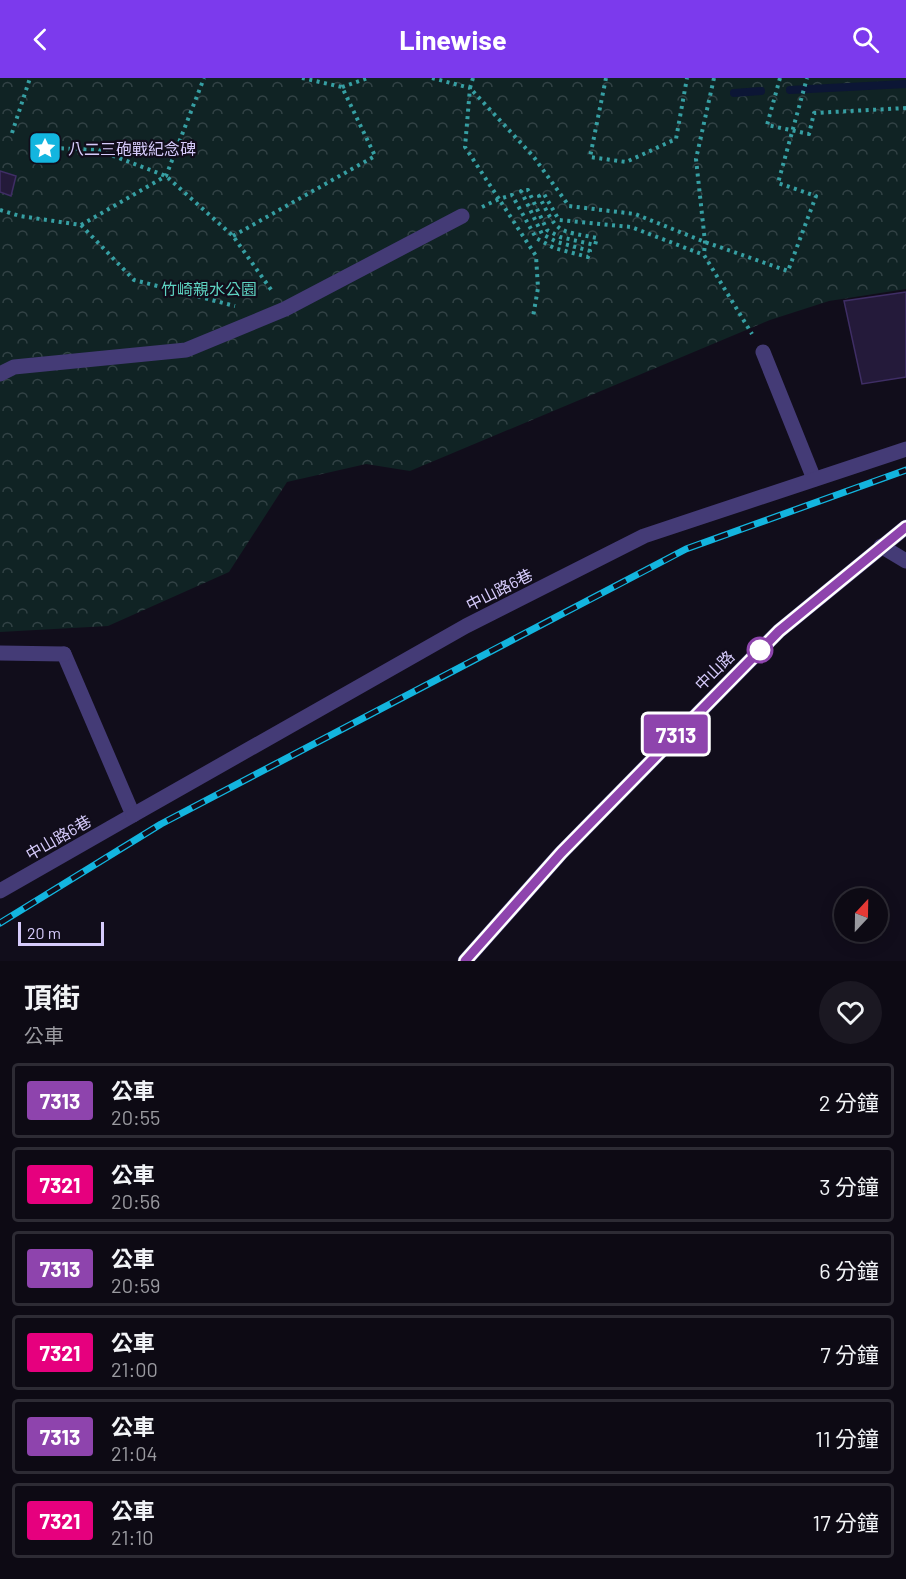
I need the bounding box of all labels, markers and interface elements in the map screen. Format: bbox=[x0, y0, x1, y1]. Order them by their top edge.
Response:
icon: back bbox=[24, 23, 57, 56]
text: Linewise bbox=[399, 23, 507, 55]
icon: search bbox=[849, 23, 882, 56]
place icon: 八二三砲戰紀念碑 bbox=[27, 130, 63, 166]
place label: 八二三砲戰紀念碑 bbox=[68, 139, 196, 158]
park label: 竹崎親水公園 bbox=[161, 279, 257, 298]
street label: 中山路6巷 bbox=[462, 564, 536, 614]
unlabelled marker bbox=[747, 637, 773, 663]
street label: 中山路 bbox=[690, 646, 738, 694]
line badge: 7313 bbox=[634, 714, 718, 754]
text: 7313 bbox=[656, 722, 696, 747]
street label: 中山路6巷 bbox=[22, 811, 94, 863]
north arrow bbox=[834, 888, 888, 942]
map controls bbox=[834, 888, 888, 942]
scale bar bbox=[18, 919, 104, 947]
text: 20 m bbox=[27, 923, 61, 942]
text: 頂街 bbox=[24, 980, 80, 1014]
button: heart bbox=[819, 981, 882, 1044]
text: 公車 bbox=[24, 1023, 64, 1047]
text: 公車 bbox=[111, 1077, 155, 1103]
text: 7313 bbox=[40, 1088, 80, 1113]
text: 2 分鐘 bbox=[819, 1089, 879, 1115]
text: 20:55 bbox=[111, 1105, 160, 1129]
text: 公車 bbox=[111, 1161, 155, 1187]
text: 7321 bbox=[40, 1172, 80, 1197]
text: 3 分鐘 bbox=[819, 1173, 879, 1199]
text: 20:56 bbox=[111, 1189, 160, 1213]
text: 公車 bbox=[111, 1245, 155, 1271]
text: 7313 bbox=[40, 1256, 80, 1281]
text: 6 分鐘 bbox=[819, 1257, 879, 1283]
text: 20:59 bbox=[111, 1273, 161, 1297]
text: 公車 bbox=[111, 1329, 155, 1355]
text: 7321 bbox=[40, 1340, 80, 1365]
text: 7 分鐘 bbox=[820, 1341, 879, 1367]
text: 21:00 bbox=[111, 1357, 158, 1381]
text: 公車 bbox=[111, 1413, 155, 1439]
text: 7313 bbox=[40, 1424, 80, 1449]
text: 11 分鐘 bbox=[815, 1425, 879, 1451]
text: 21:04 bbox=[111, 1441, 158, 1465]
text: 公車 bbox=[111, 1497, 155, 1523]
text: 7321 bbox=[40, 1508, 80, 1533]
text: 17 分鐘 bbox=[812, 1509, 879, 1535]
text: 21:10 bbox=[111, 1525, 154, 1549]

